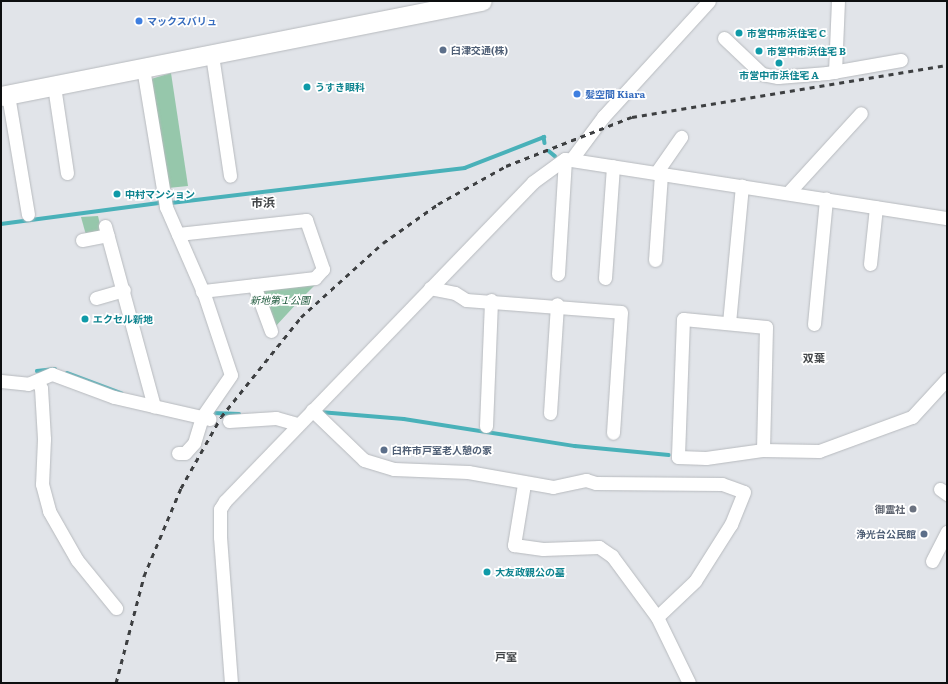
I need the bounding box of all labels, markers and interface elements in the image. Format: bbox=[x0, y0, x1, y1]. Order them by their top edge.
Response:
place label: マックスバリュ bbox=[147, 15, 217, 27]
marker: マックスバリュ bbox=[134, 16, 144, 26]
place label: 市営中市浜住宅 C bbox=[747, 27, 826, 39]
marker: 市営中市浜住宅 C bbox=[734, 28, 744, 38]
place label: 臼津交通(株) bbox=[451, 44, 508, 56]
marker: 臼津交通(株) bbox=[438, 45, 448, 55]
place label: 市営中市浜住宅 B bbox=[767, 45, 846, 57]
marker: 市営中市浜住宅 B bbox=[754, 46, 764, 56]
marker: 市営中市浜住宅 A bbox=[774, 58, 784, 68]
place label: 市営中市浜住宅 A bbox=[739, 69, 819, 81]
place label: うすき眼科 bbox=[315, 81, 365, 93]
marker: うすき眼科 bbox=[302, 82, 312, 92]
place label: 髪空間 Kiara bbox=[585, 88, 645, 100]
marker: 髪空間 Kiara bbox=[572, 89, 582, 99]
place label: 中村マンション bbox=[125, 188, 195, 200]
marker: 中村マンション bbox=[112, 189, 122, 199]
district label: 市浜 bbox=[251, 196, 275, 210]
park label: 新地第１公園 bbox=[250, 294, 310, 306]
place label: エクセル新地 bbox=[93, 313, 153, 325]
marker: エクセル新地 bbox=[80, 314, 90, 324]
district label: 双葉 bbox=[803, 350, 825, 364]
place label: 臼杵市戸室老人憩の家 bbox=[392, 444, 492, 456]
marker: 臼杵市戸室老人憩の家 bbox=[379, 445, 389, 455]
place label: 御霊社 bbox=[875, 503, 905, 515]
marker: 御霊社 bbox=[908, 504, 918, 514]
place label: 浄光台公民館 bbox=[856, 528, 916, 540]
marker: 浄光台公民館 bbox=[919, 529, 929, 539]
place label: 大友政親公の墓 bbox=[495, 566, 565, 578]
marker: 大友政親公の墓 bbox=[482, 567, 492, 577]
district label: 戸室 bbox=[495, 649, 517, 663]

